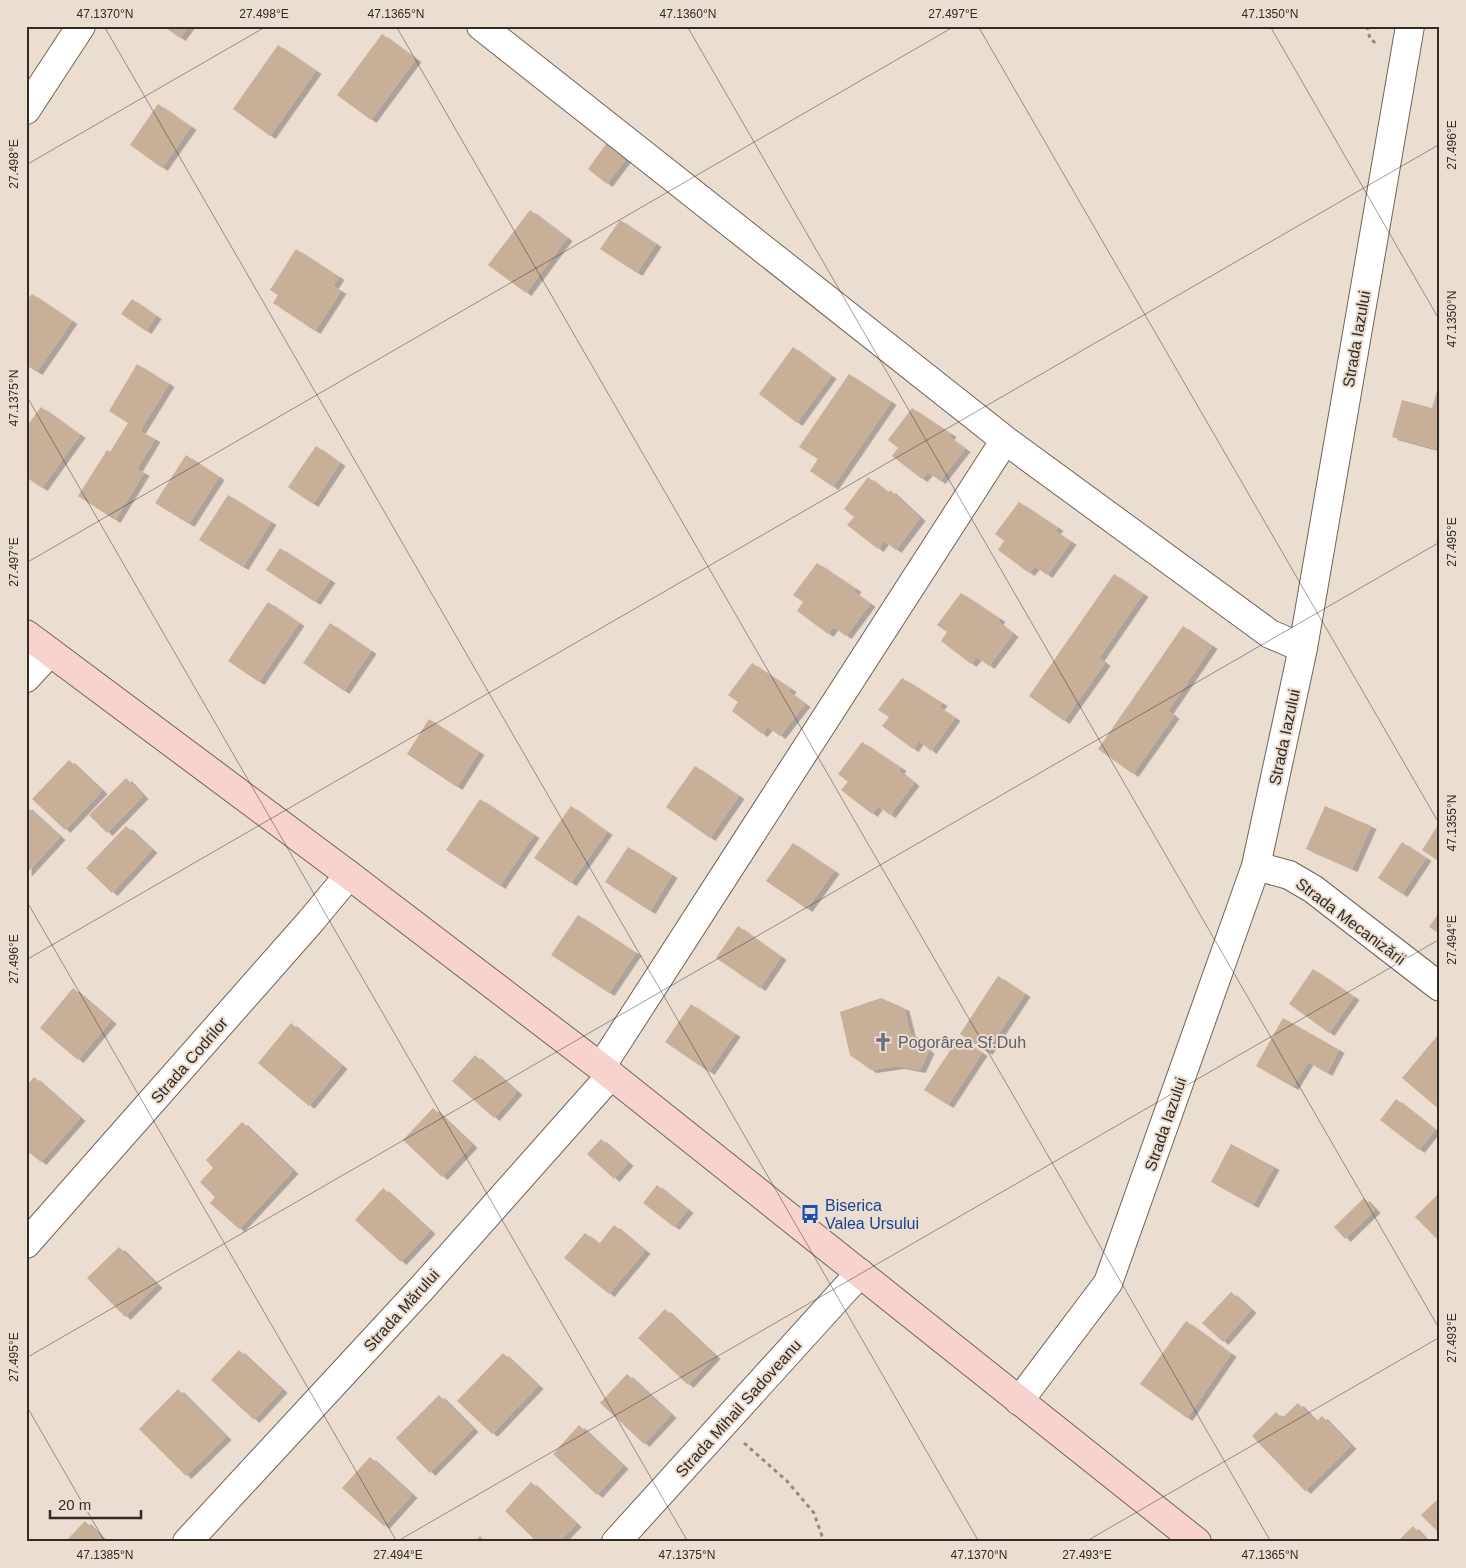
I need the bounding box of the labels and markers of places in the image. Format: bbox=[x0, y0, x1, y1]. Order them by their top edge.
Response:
church icon: Pogorârea Sf.Duh bbox=[872, 1031, 894, 1053]
place label: Pogorârea Sf.Duh bbox=[898, 1034, 1026, 1051]
place label: Biserica Valea Ursului bbox=[825, 1197, 919, 1232]
bus stop icon: Biserica Valea Ursului bbox=[799, 1203, 821, 1225]

